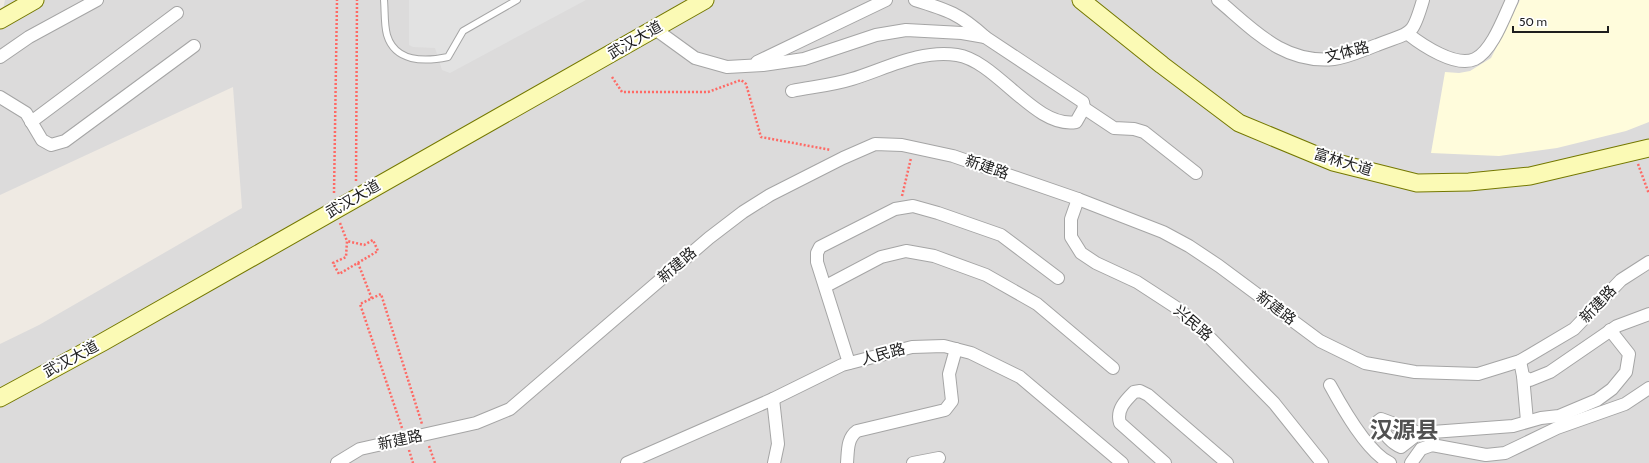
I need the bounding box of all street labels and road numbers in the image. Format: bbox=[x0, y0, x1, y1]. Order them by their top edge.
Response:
street label: 武汉大道 bbox=[605, 17, 665, 63]
street label: 文体路 bbox=[1323, 38, 1371, 66]
street label: 富林大道 bbox=[1312, 145, 1374, 179]
street label: 新建路 bbox=[963, 151, 1011, 183]
street label: 武汉大道 bbox=[323, 176, 383, 222]
street label: 新建路 bbox=[654, 243, 700, 287]
street label: 新建路 bbox=[1576, 281, 1620, 327]
street label: 新建路 bbox=[1253, 287, 1299, 329]
street label: 兴民路 bbox=[1170, 301, 1216, 345]
street label: 武汉大道 bbox=[40, 337, 102, 381]
street label: 人民路 bbox=[859, 339, 907, 369]
street label: 新建路 bbox=[376, 427, 424, 453]

